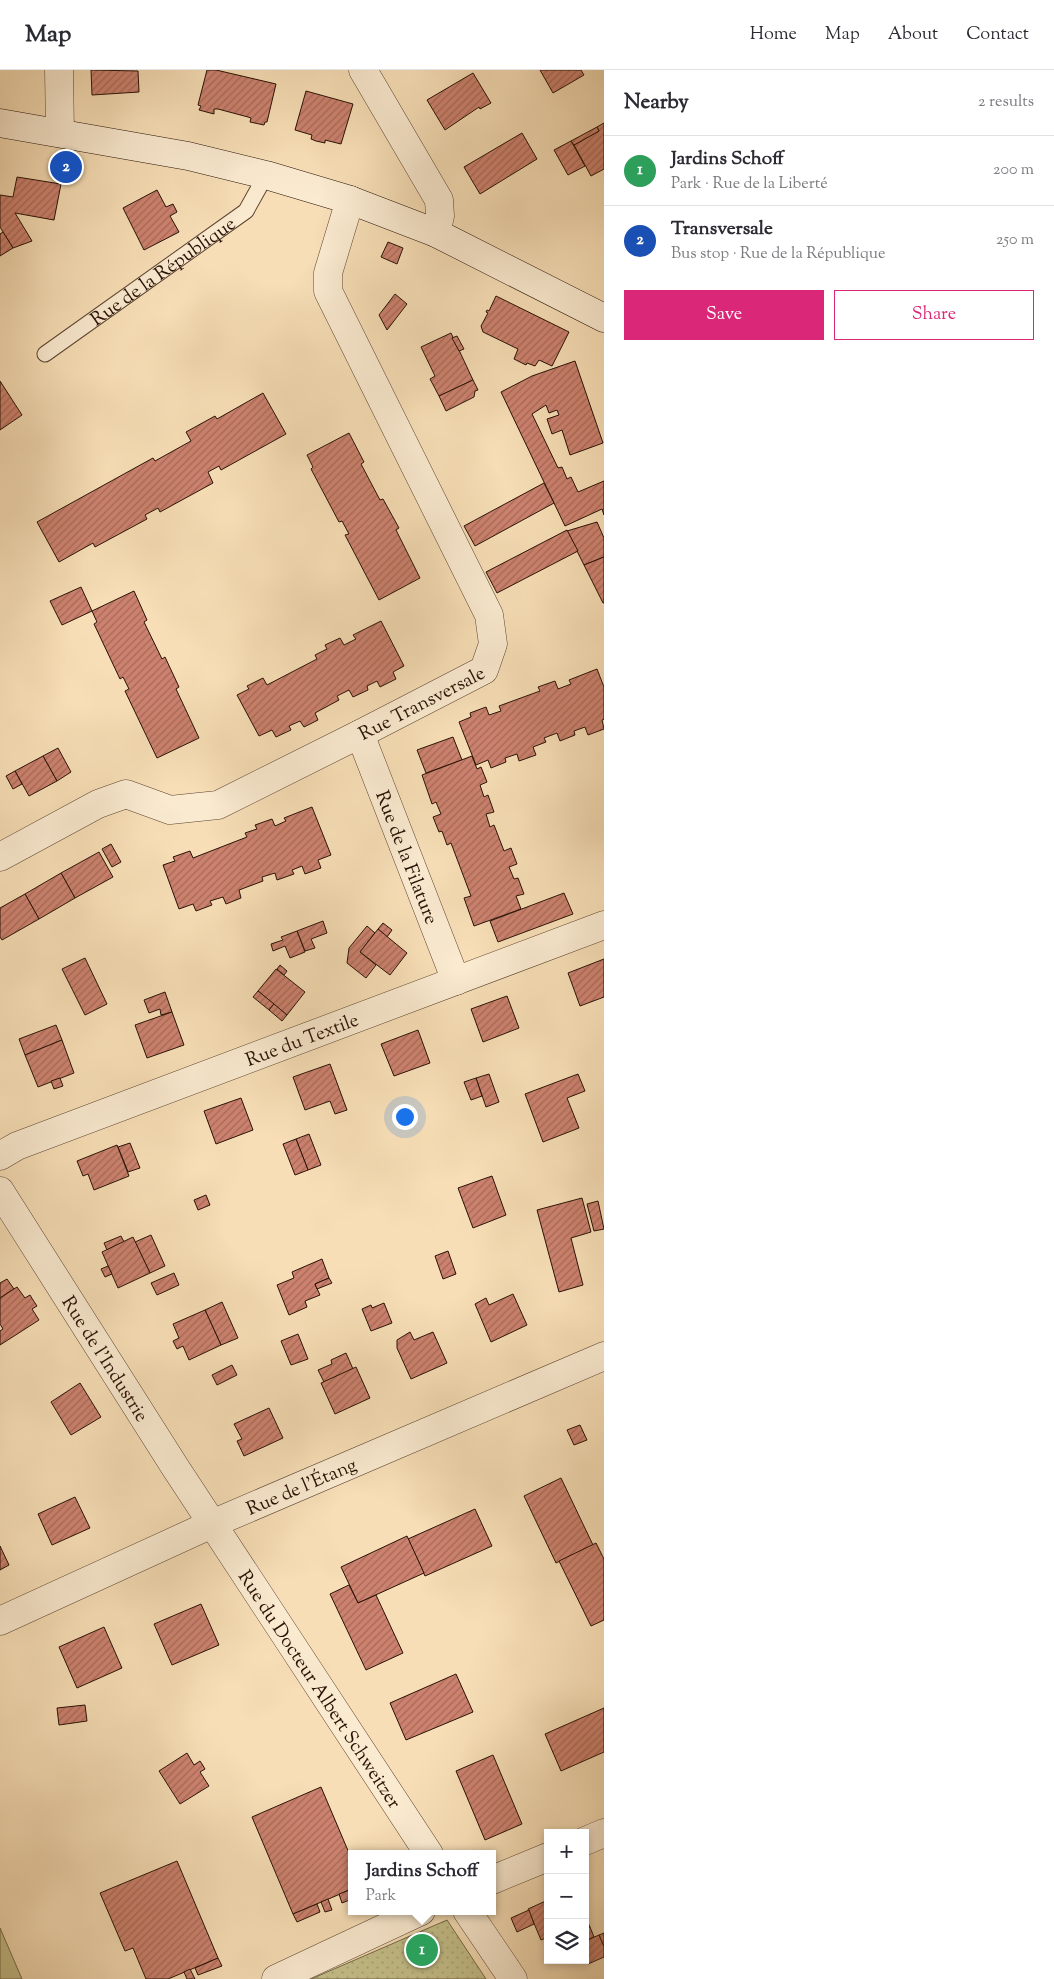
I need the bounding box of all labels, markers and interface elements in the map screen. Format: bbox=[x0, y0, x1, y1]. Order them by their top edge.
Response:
text: Map bbox=[25, 18, 71, 52]
text: Home bbox=[750, 22, 797, 48]
text: Map bbox=[825, 22, 860, 48]
text: About bbox=[888, 22, 938, 48]
text: Contact bbox=[966, 22, 1029, 48]
text: Nearby bbox=[624, 88, 689, 118]
text: 2 results bbox=[978, 91, 1034, 114]
text: Jardins Schoff bbox=[671, 146, 784, 173]
pin: 2 bbox=[50, 148, 82, 186]
text: 1 bbox=[637, 159, 643, 182]
text: 200 m bbox=[993, 159, 1034, 182]
text: Park · Rue de la Liberté bbox=[671, 173, 828, 196]
street label: Rue de la République bbox=[86, 211, 242, 334]
text: Transversale bbox=[671, 216, 773, 243]
text: 2 bbox=[636, 229, 644, 252]
text: 250 m bbox=[996, 229, 1034, 252]
text: Bus stop · Rue de la République bbox=[671, 243, 885, 266]
button: Save bbox=[624, 290, 824, 340]
button: Share bbox=[834, 290, 1034, 340]
street label: Rue Transversale bbox=[355, 661, 490, 748]
street label: Rue de la Filature bbox=[367, 787, 444, 929]
street label: Rue du Textile bbox=[242, 1007, 363, 1075]
your location bbox=[392, 1104, 418, 1130]
street label: Rue de l'Industrie bbox=[54, 1291, 154, 1428]
street label: Rue de l'Étang bbox=[243, 1452, 361, 1524]
street label: Rue du Docteur Albert Schweitzer bbox=[230, 1566, 407, 1815]
map controls bbox=[544, 1829, 589, 1964]
button: + bbox=[544, 1829, 589, 1874]
popup bbox=[348, 1850, 496, 1915]
text: Jardins Schoff bbox=[366, 1858, 478, 1885]
button: − bbox=[544, 1874, 589, 1919]
text: Park bbox=[366, 1885, 396, 1908]
button: layers bbox=[544, 1919, 589, 1964]
pin: 1 bbox=[406, 1931, 438, 1969]

